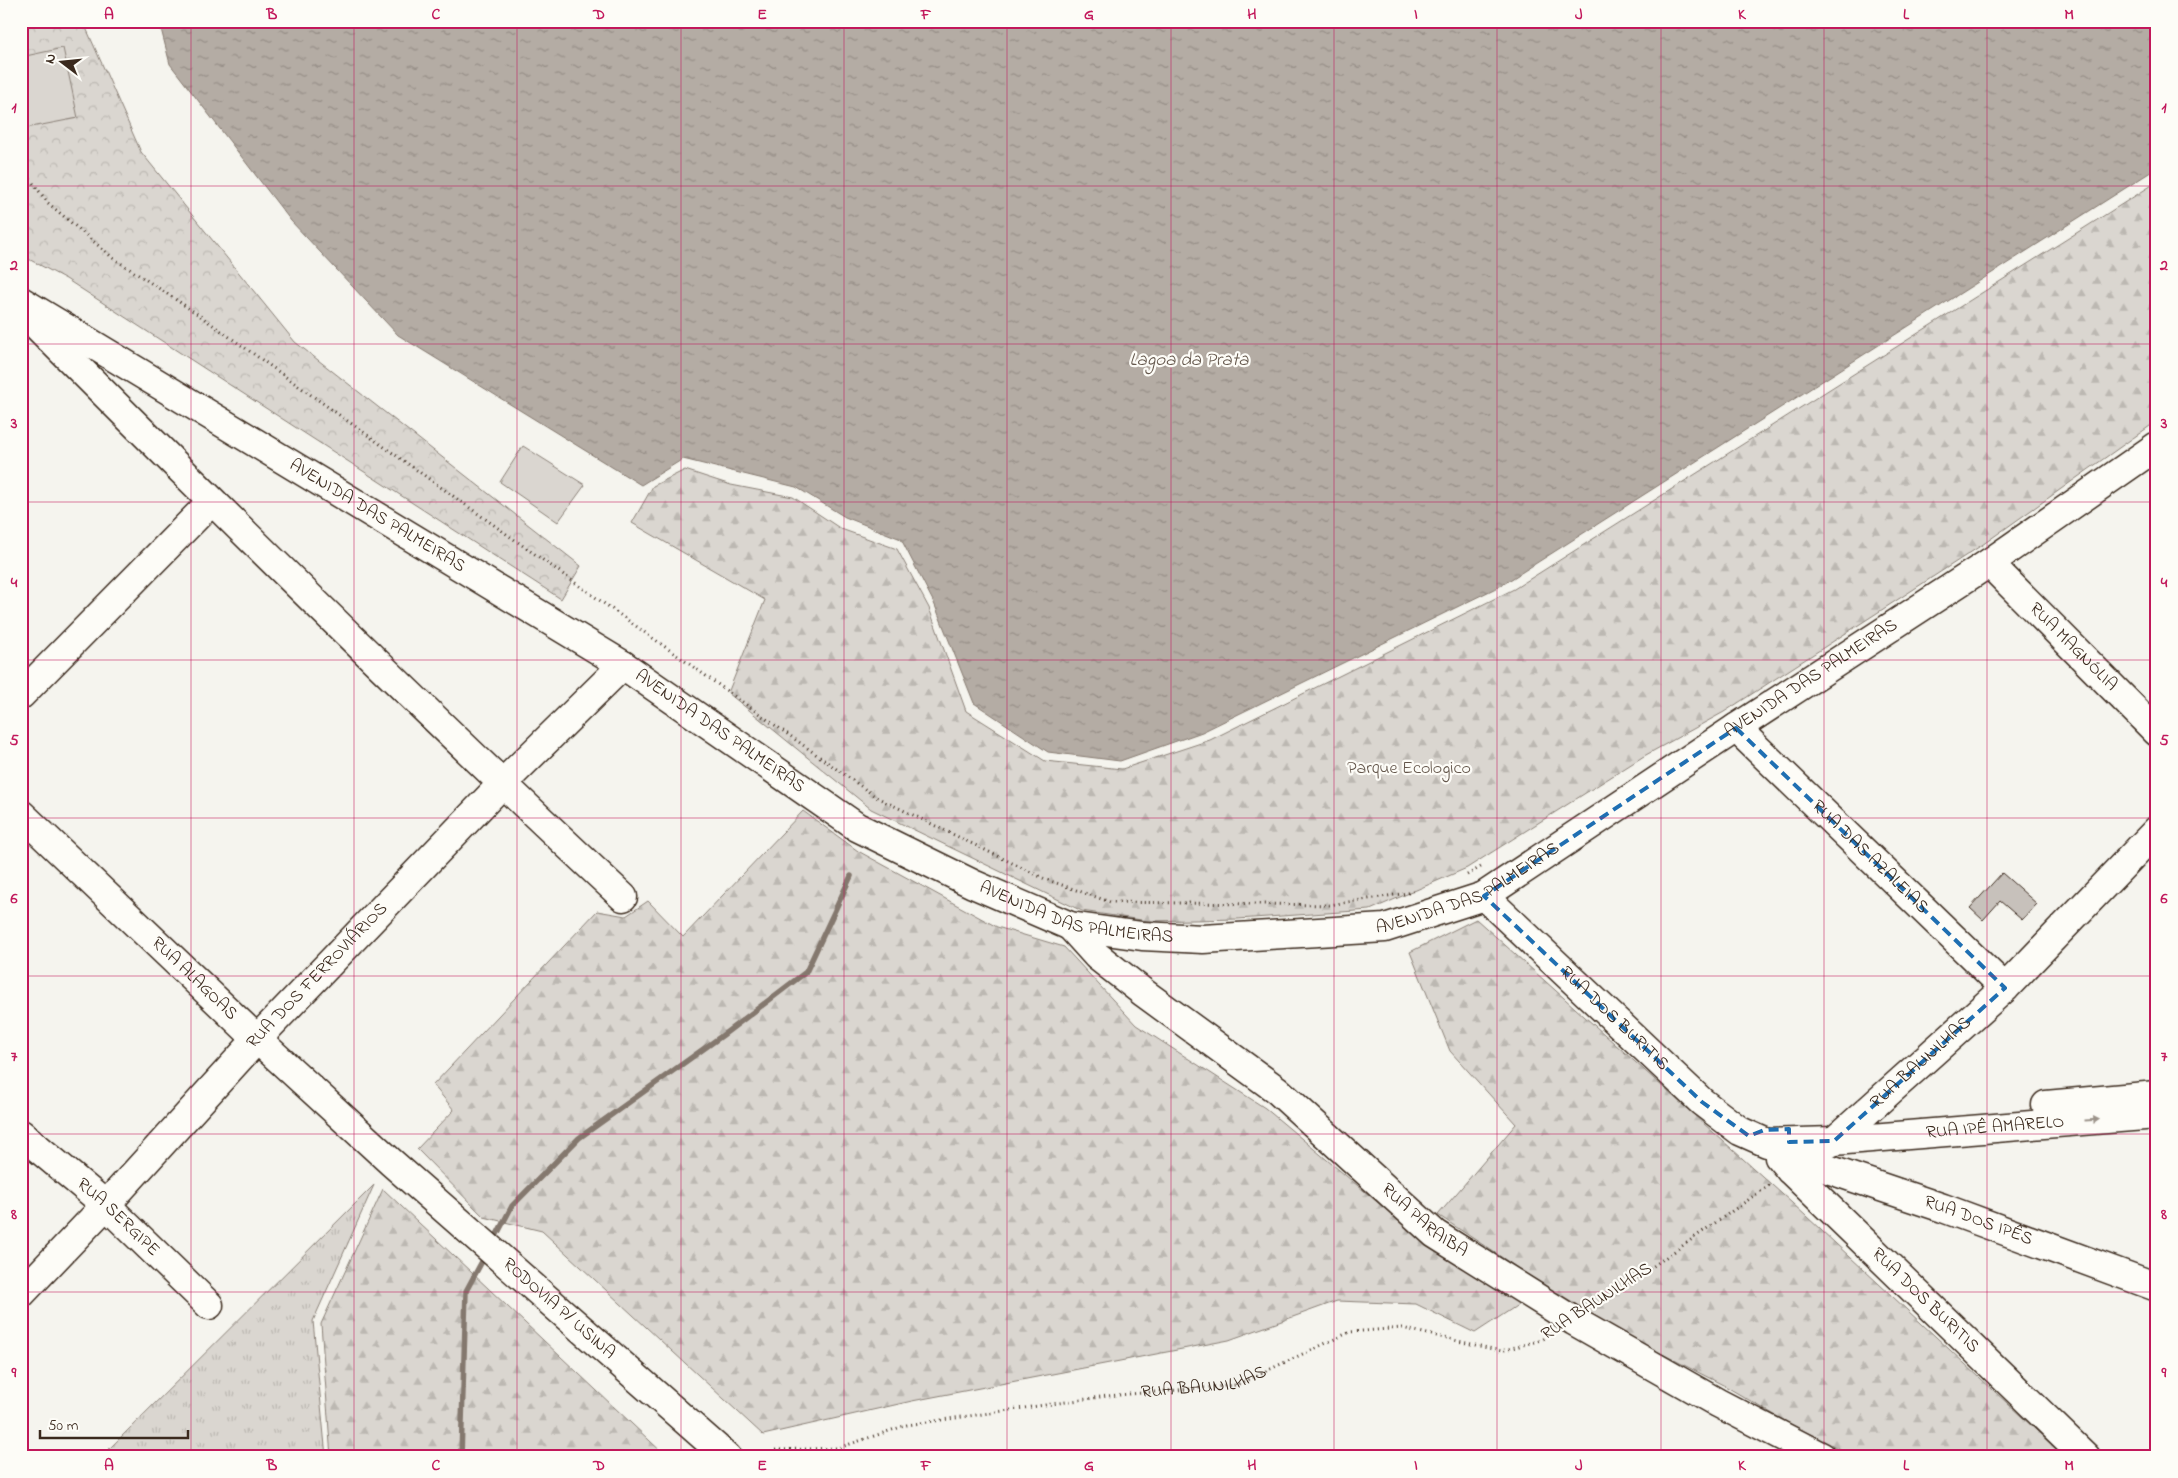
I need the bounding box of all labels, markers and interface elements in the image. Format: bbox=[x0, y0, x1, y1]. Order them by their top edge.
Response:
text: A bbox=[104, 3, 114, 27]
text: B bbox=[266, 3, 278, 27]
text: C bbox=[432, 3, 441, 27]
text: D bbox=[592, 3, 605, 27]
text: E bbox=[757, 3, 767, 27]
text: F bbox=[920, 3, 932, 27]
text: G bbox=[1084, 3, 1094, 27]
text: H bbox=[1247, 3, 1257, 27]
text: I bbox=[1414, 3, 1418, 27]
text: J bbox=[1575, 3, 1583, 27]
text: K bbox=[1738, 3, 1747, 27]
text: L bbox=[1903, 3, 1910, 27]
text: M bbox=[2064, 3, 2074, 27]
north arrow bbox=[38, 38, 88, 88]
text: N bbox=[40, 51, 62, 66]
text: 1 bbox=[11, 96, 17, 120]
text: 1 bbox=[2161, 96, 2167, 120]
text: 2 bbox=[9, 254, 18, 278]
text: 2 bbox=[2159, 254, 2168, 278]
water label: Lagoa da Prata bbox=[1129, 347, 1249, 375]
text: 3 bbox=[10, 412, 18, 436]
text: 3 bbox=[2160, 412, 2168, 436]
street label: AVENIDA DAS PALMEIRAS bbox=[284, 453, 470, 580]
text: 4 bbox=[10, 571, 18, 595]
text: 4 bbox=[2160, 571, 2168, 595]
street label: RUA MAGNÓLIA bbox=[2023, 597, 2123, 698]
street label: AVENIDA DAS PALMEIRAS bbox=[1720, 613, 1903, 745]
street label: AVENIDA DAS PALMEIRAS bbox=[629, 664, 810, 800]
text: 5 bbox=[9, 729, 19, 753]
text: 5 bbox=[2159, 729, 2169, 753]
park label: Parque Ecologico bbox=[1347, 756, 1471, 783]
street label: RUA DAS AZALEIAS bbox=[1805, 794, 1934, 920]
street label: AVENIDA DAS PALMEIRAS bbox=[1375, 836, 1565, 942]
street label: AVENIDA DAS PALMEIRAS bbox=[975, 875, 1174, 951]
text: 6 bbox=[9, 887, 18, 911]
text: 6 bbox=[2159, 887, 2168, 911]
street label: RUA DOS FERROVIÁRIOS bbox=[241, 897, 394, 1055]
street label: RUA ALAGOAS bbox=[145, 931, 243, 1027]
street label: RUA DOS BURITIS bbox=[1554, 961, 1675, 1077]
street label: RUA BAUNILHAS bbox=[1865, 1011, 1978, 1115]
text: 7 bbox=[11, 1045, 18, 1069]
text: 7 bbox=[2161, 1045, 2168, 1069]
street label: RUA IPÊ AMARELO bbox=[1925, 1110, 2065, 1147]
one-way arrow bbox=[2084, 1116, 2100, 1124]
street label: RUA SERGIPE bbox=[70, 1172, 165, 1263]
street label: RUA PARAIBA bbox=[1375, 1178, 1473, 1264]
street label: RUA DOS IPÊS bbox=[1920, 1189, 2036, 1253]
text: 8 bbox=[10, 1203, 17, 1227]
text: 8 bbox=[2160, 1203, 2167, 1227]
street label: RUA DOS BURITIS bbox=[1865, 1242, 1985, 1360]
street label: RODOVIA P/ USINA bbox=[496, 1252, 621, 1366]
street label: RUA BAUNILHAS bbox=[1536, 1256, 1658, 1348]
street label: RUA BAUNILHAS bbox=[1140, 1359, 1271, 1406]
text: 9 bbox=[11, 1361, 17, 1385]
text: 9 bbox=[2161, 1361, 2167, 1385]
scale bar bbox=[40, 1408, 188, 1440]
text: 50 m bbox=[48, 1415, 79, 1437]
text: A bbox=[104, 1454, 114, 1478]
text: B bbox=[266, 1454, 278, 1478]
text: C bbox=[432, 1454, 441, 1478]
text: D bbox=[592, 1454, 605, 1478]
text: E bbox=[757, 1454, 767, 1478]
text: F bbox=[920, 1454, 932, 1478]
text: G bbox=[1084, 1454, 1094, 1478]
text: H bbox=[1247, 1454, 1257, 1478]
text: I bbox=[1414, 1454, 1418, 1478]
text: J bbox=[1575, 1454, 1583, 1478]
text: K bbox=[1738, 1454, 1747, 1478]
text: L bbox=[1903, 1454, 1910, 1478]
text: M bbox=[2064, 1454, 2074, 1478]

